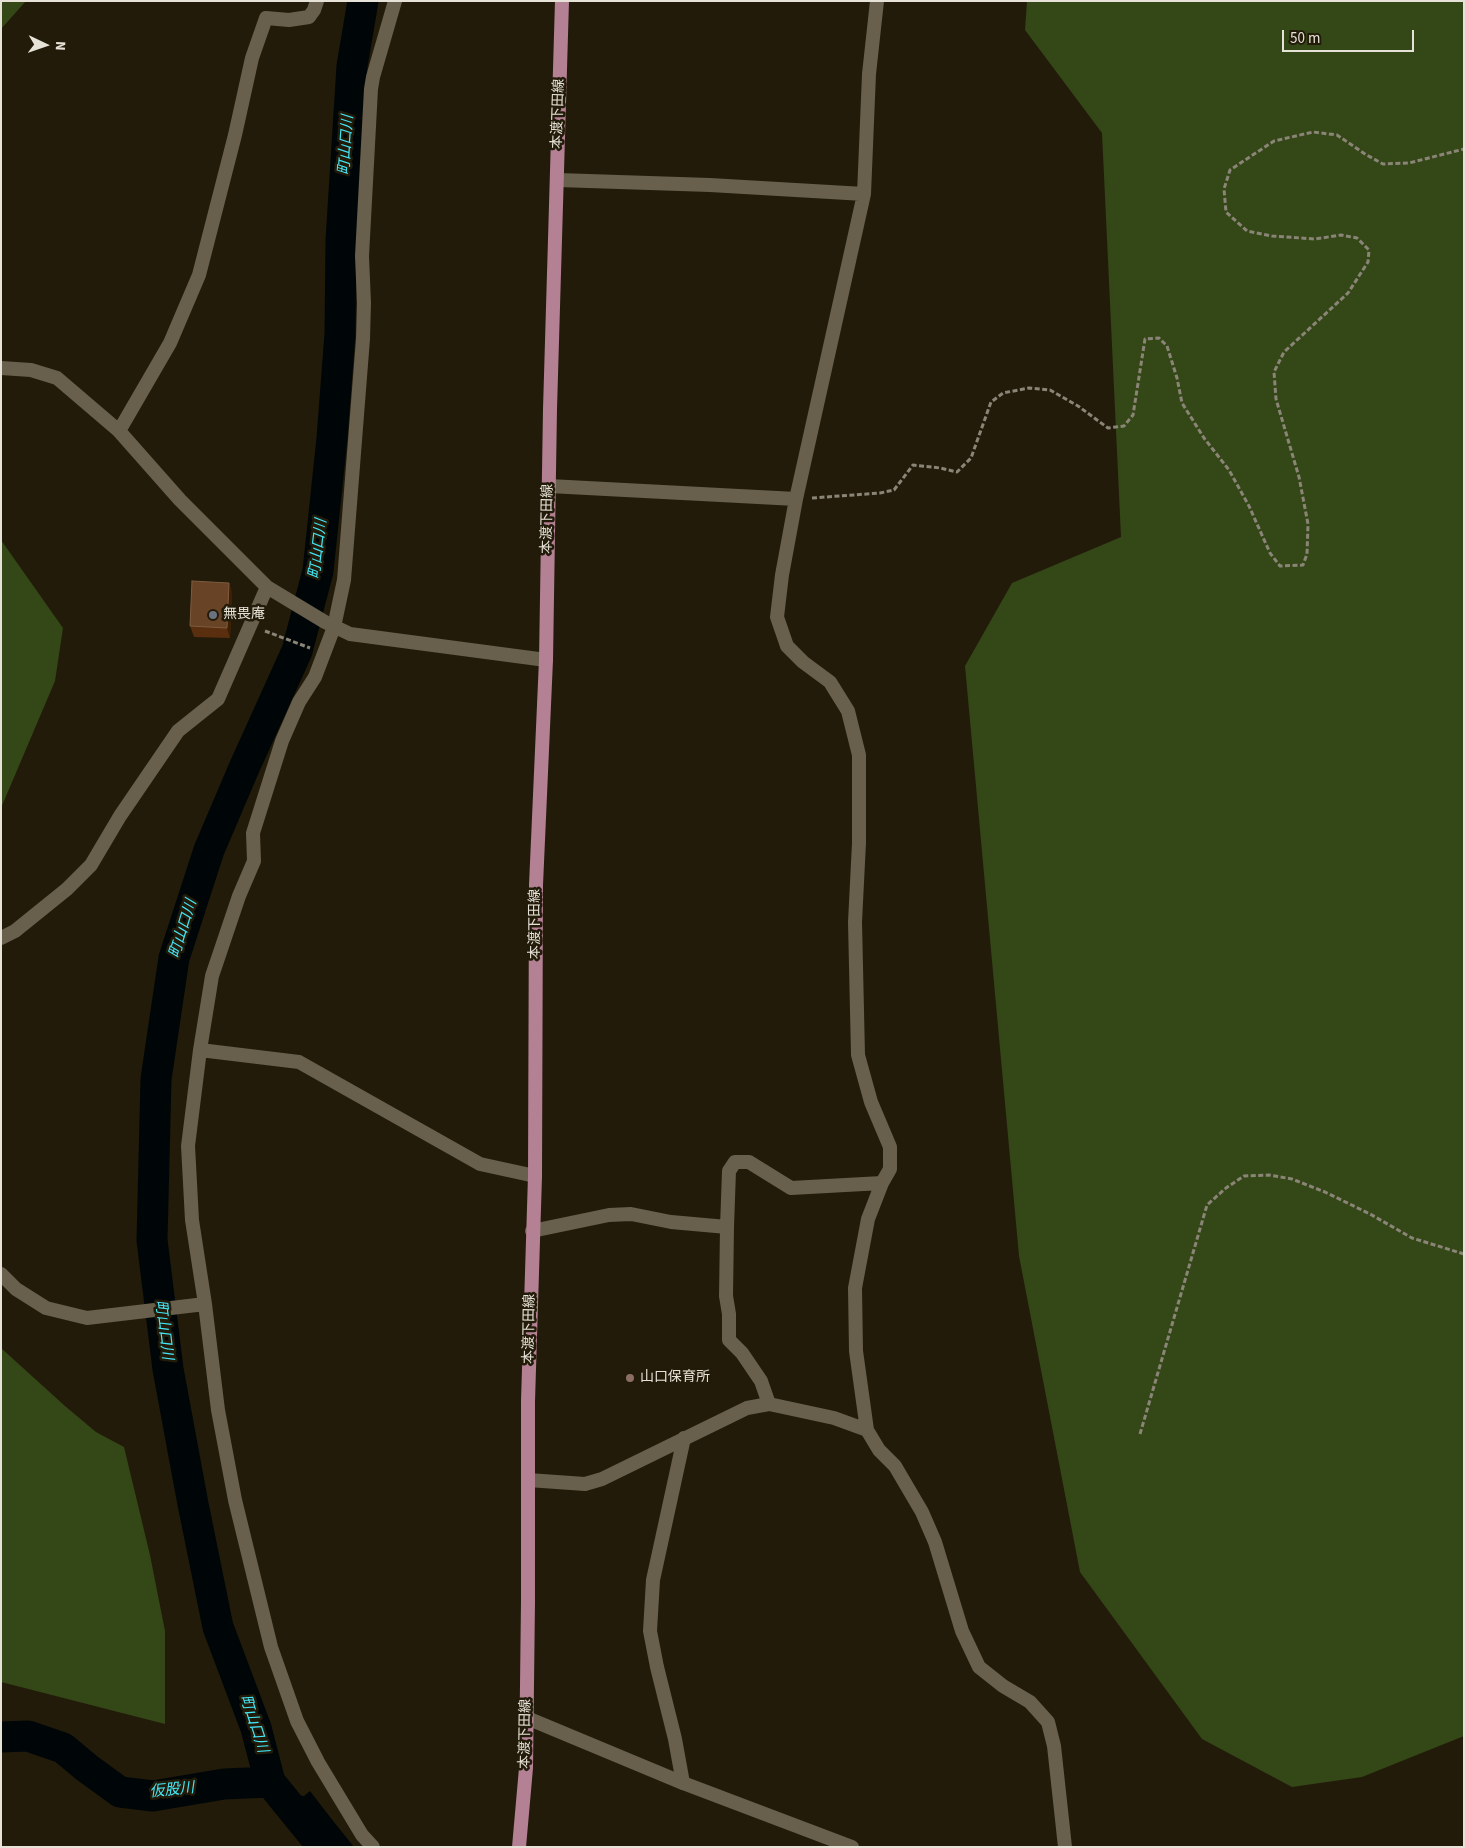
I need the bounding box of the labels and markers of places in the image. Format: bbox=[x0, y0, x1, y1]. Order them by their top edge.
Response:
place label: 無畏庵 bbox=[223, 607, 265, 623]
marker: 無畏庵 bbox=[207, 609, 219, 621]
place label: 山口保育所 bbox=[640, 1370, 710, 1386]
marker: 山口保育所 bbox=[624, 1372, 636, 1384]

